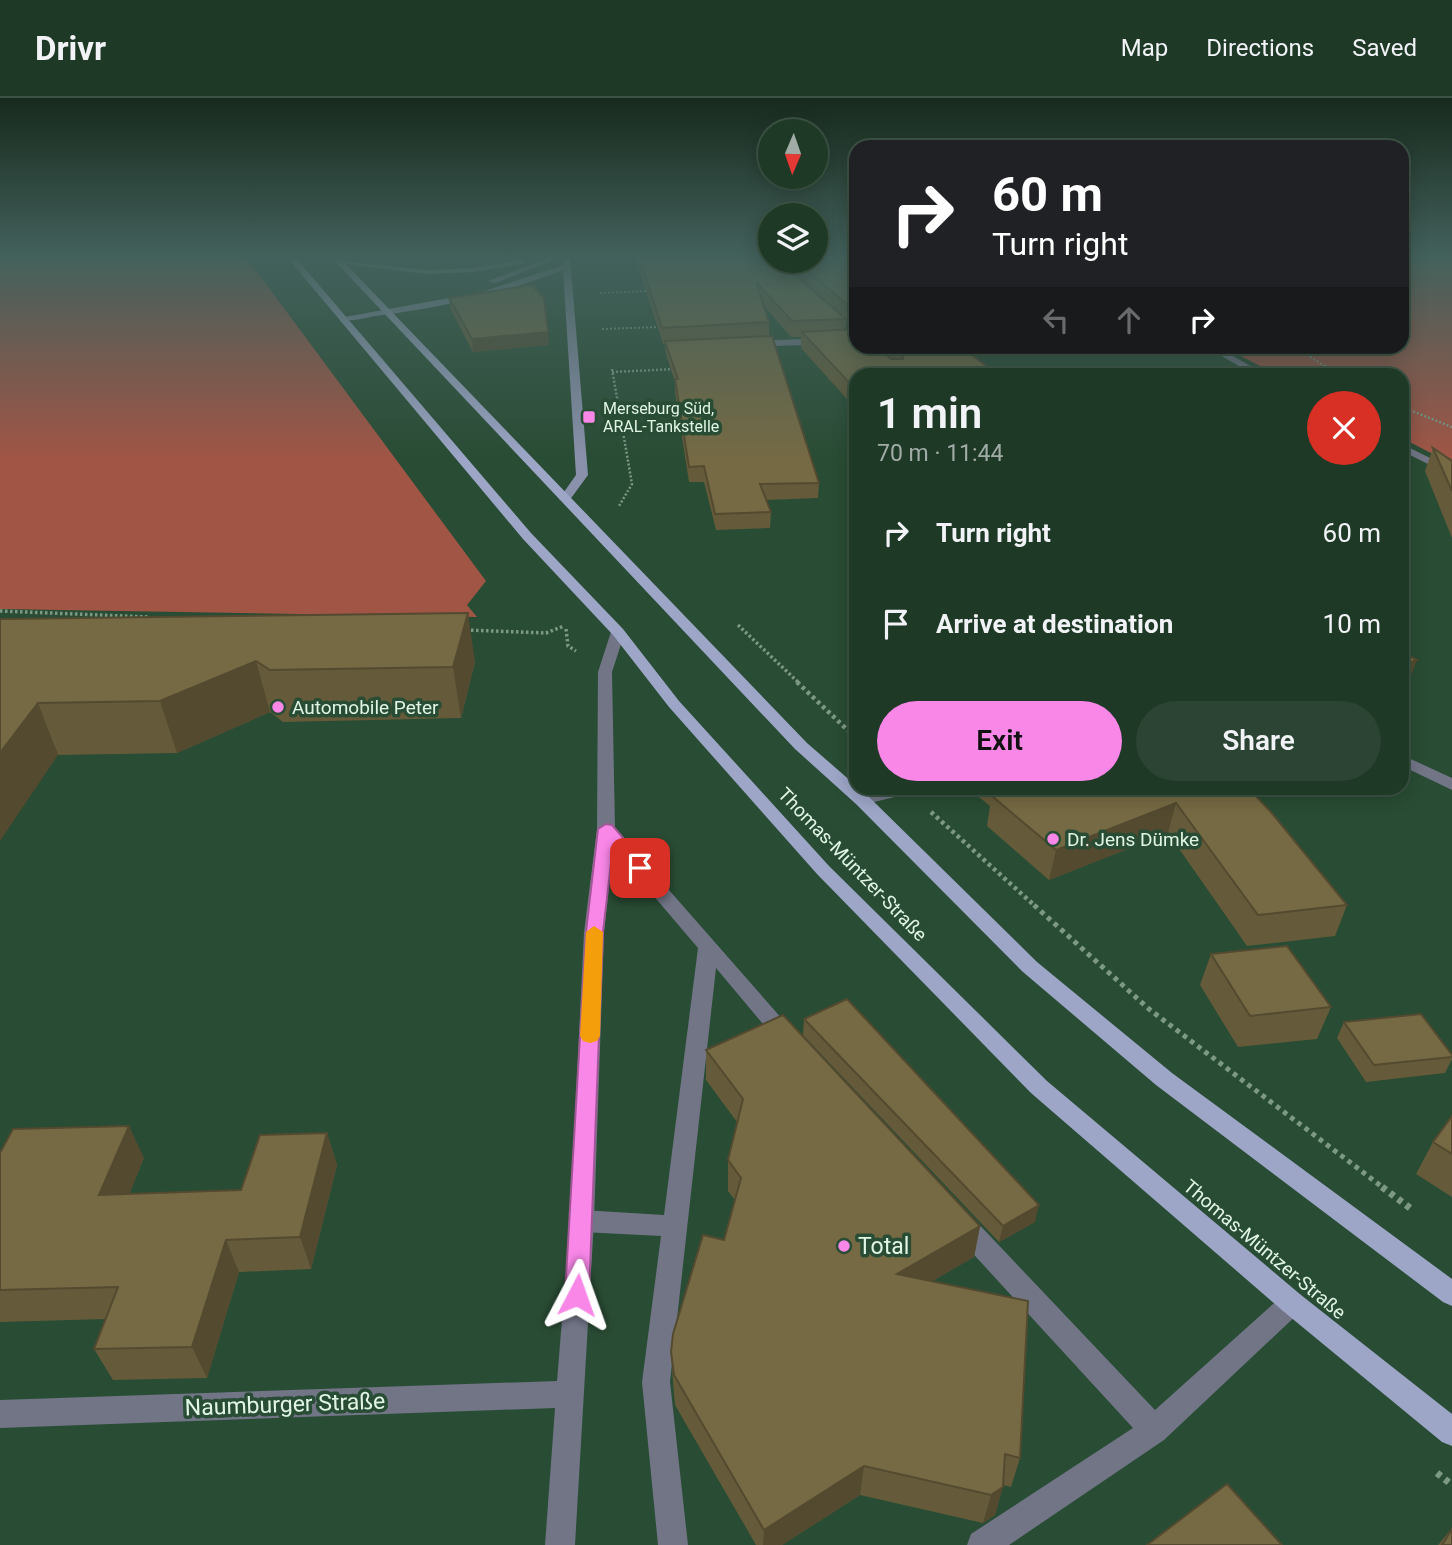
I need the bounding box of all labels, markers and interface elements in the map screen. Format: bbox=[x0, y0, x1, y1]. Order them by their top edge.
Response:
text: Drivr bbox=[35, 29, 106, 68]
text: Map bbox=[1121, 34, 1168, 62]
text: Directions bbox=[1206, 34, 1314, 62]
text: Saved bbox=[1352, 34, 1417, 62]
north arrow bbox=[758, 119, 828, 189]
map controls bbox=[758, 119, 828, 273]
text: 60 m bbox=[992, 166, 1103, 223]
icon: right bbox=[877, 168, 968, 259]
button: layers bbox=[758, 203, 828, 273]
text: Turn right bbox=[992, 225, 1128, 263]
icon: left bbox=[1037, 301, 1075, 339]
icon: ahead bbox=[1110, 301, 1148, 339]
icon: right bbox=[1183, 301, 1221, 339]
text: 1 min bbox=[877, 389, 982, 438]
button: close bbox=[1307, 391, 1381, 465]
place label: Merseburg Süd, ARAL-Tankstelle bbox=[603, 399, 719, 436]
marker: Merseburg Süd, ARAL-Tankstelle bbox=[581, 409, 597, 425]
text: 70 m · 11:44 bbox=[877, 440, 1003, 467]
icon: right bbox=[877, 514, 915, 552]
text: Turn right bbox=[936, 518, 1051, 548]
text: 60 m bbox=[1323, 518, 1381, 548]
icon: arrive bbox=[877, 605, 915, 643]
text: Arrive at destination bbox=[936, 609, 1173, 639]
text: 10 m bbox=[1323, 609, 1381, 639]
place label: Automobile Peter bbox=[292, 696, 439, 719]
marker: Automobile Peter bbox=[270, 699, 286, 715]
button: Exit bbox=[877, 701, 1122, 781]
button: Share bbox=[1136, 701, 1381, 781]
street label: Thomas-Müntzer-Straße bbox=[773, 783, 932, 946]
place label: Dr. Jens Dümke bbox=[1067, 828, 1199, 851]
marker: Dr. Jens Dümke bbox=[1045, 831, 1061, 847]
pin bbox=[610, 838, 670, 898]
icon: arrive bbox=[621, 849, 659, 887]
street label: Thomas-Müntzer-Straße bbox=[1179, 1175, 1351, 1324]
place label: Total bbox=[858, 1233, 909, 1260]
marker: Total bbox=[836, 1238, 852, 1254]
position arrow bbox=[540, 1258, 614, 1332]
street label: Naumburger Straße bbox=[184, 1388, 386, 1421]

